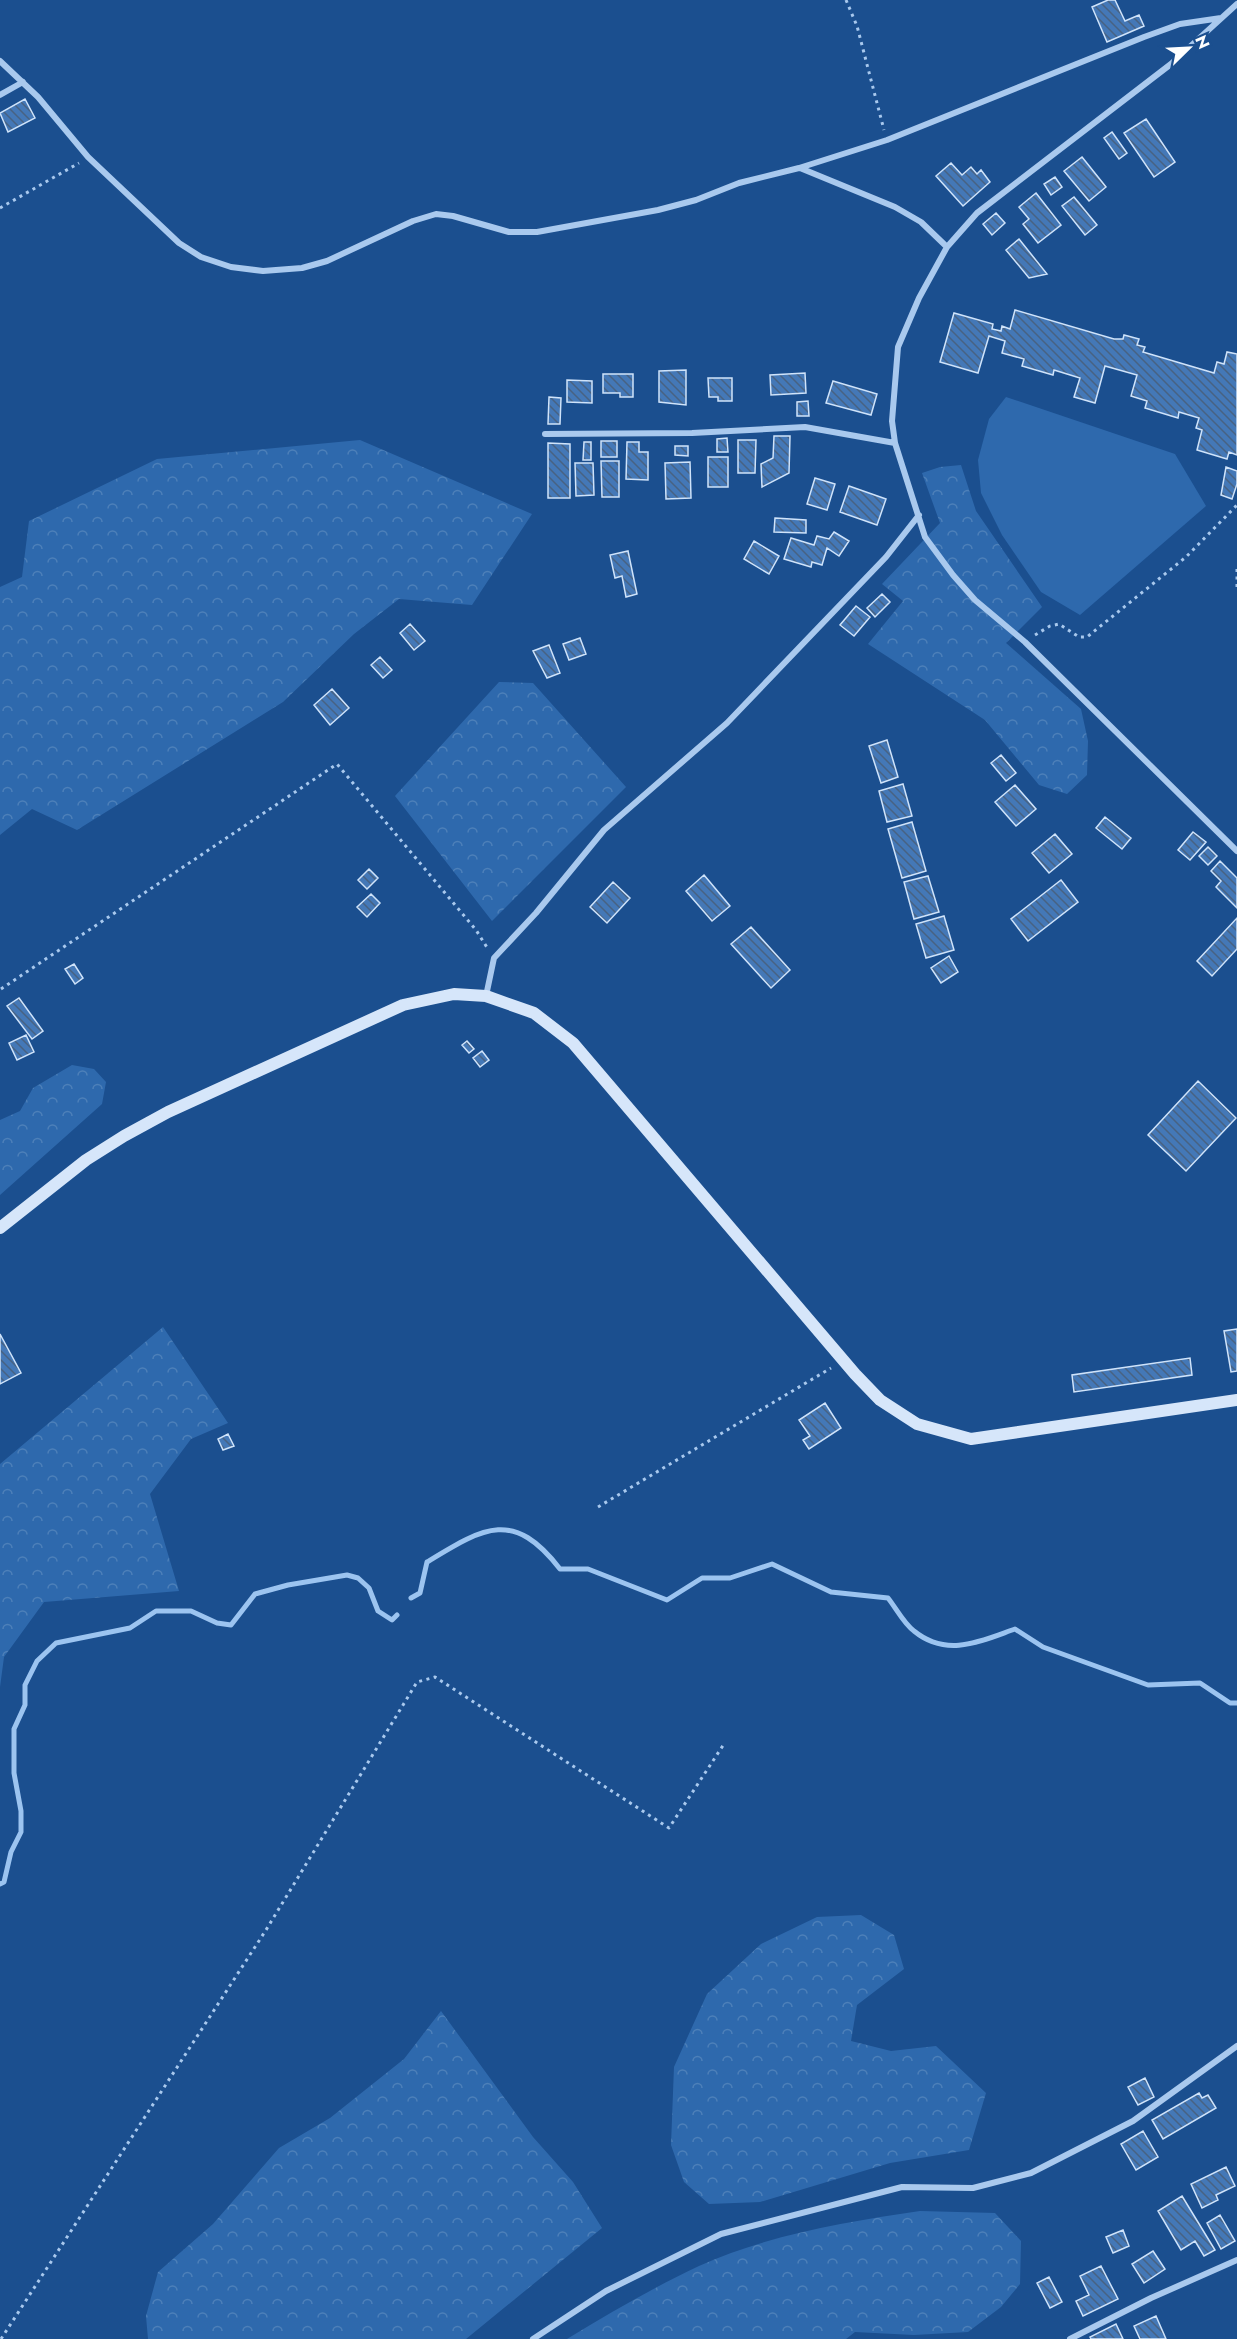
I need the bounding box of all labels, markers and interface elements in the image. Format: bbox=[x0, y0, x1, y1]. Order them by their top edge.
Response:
north arrow bbox=[1159, 18, 1219, 78]
text: N bbox=[1189, 32, 1215, 53]

